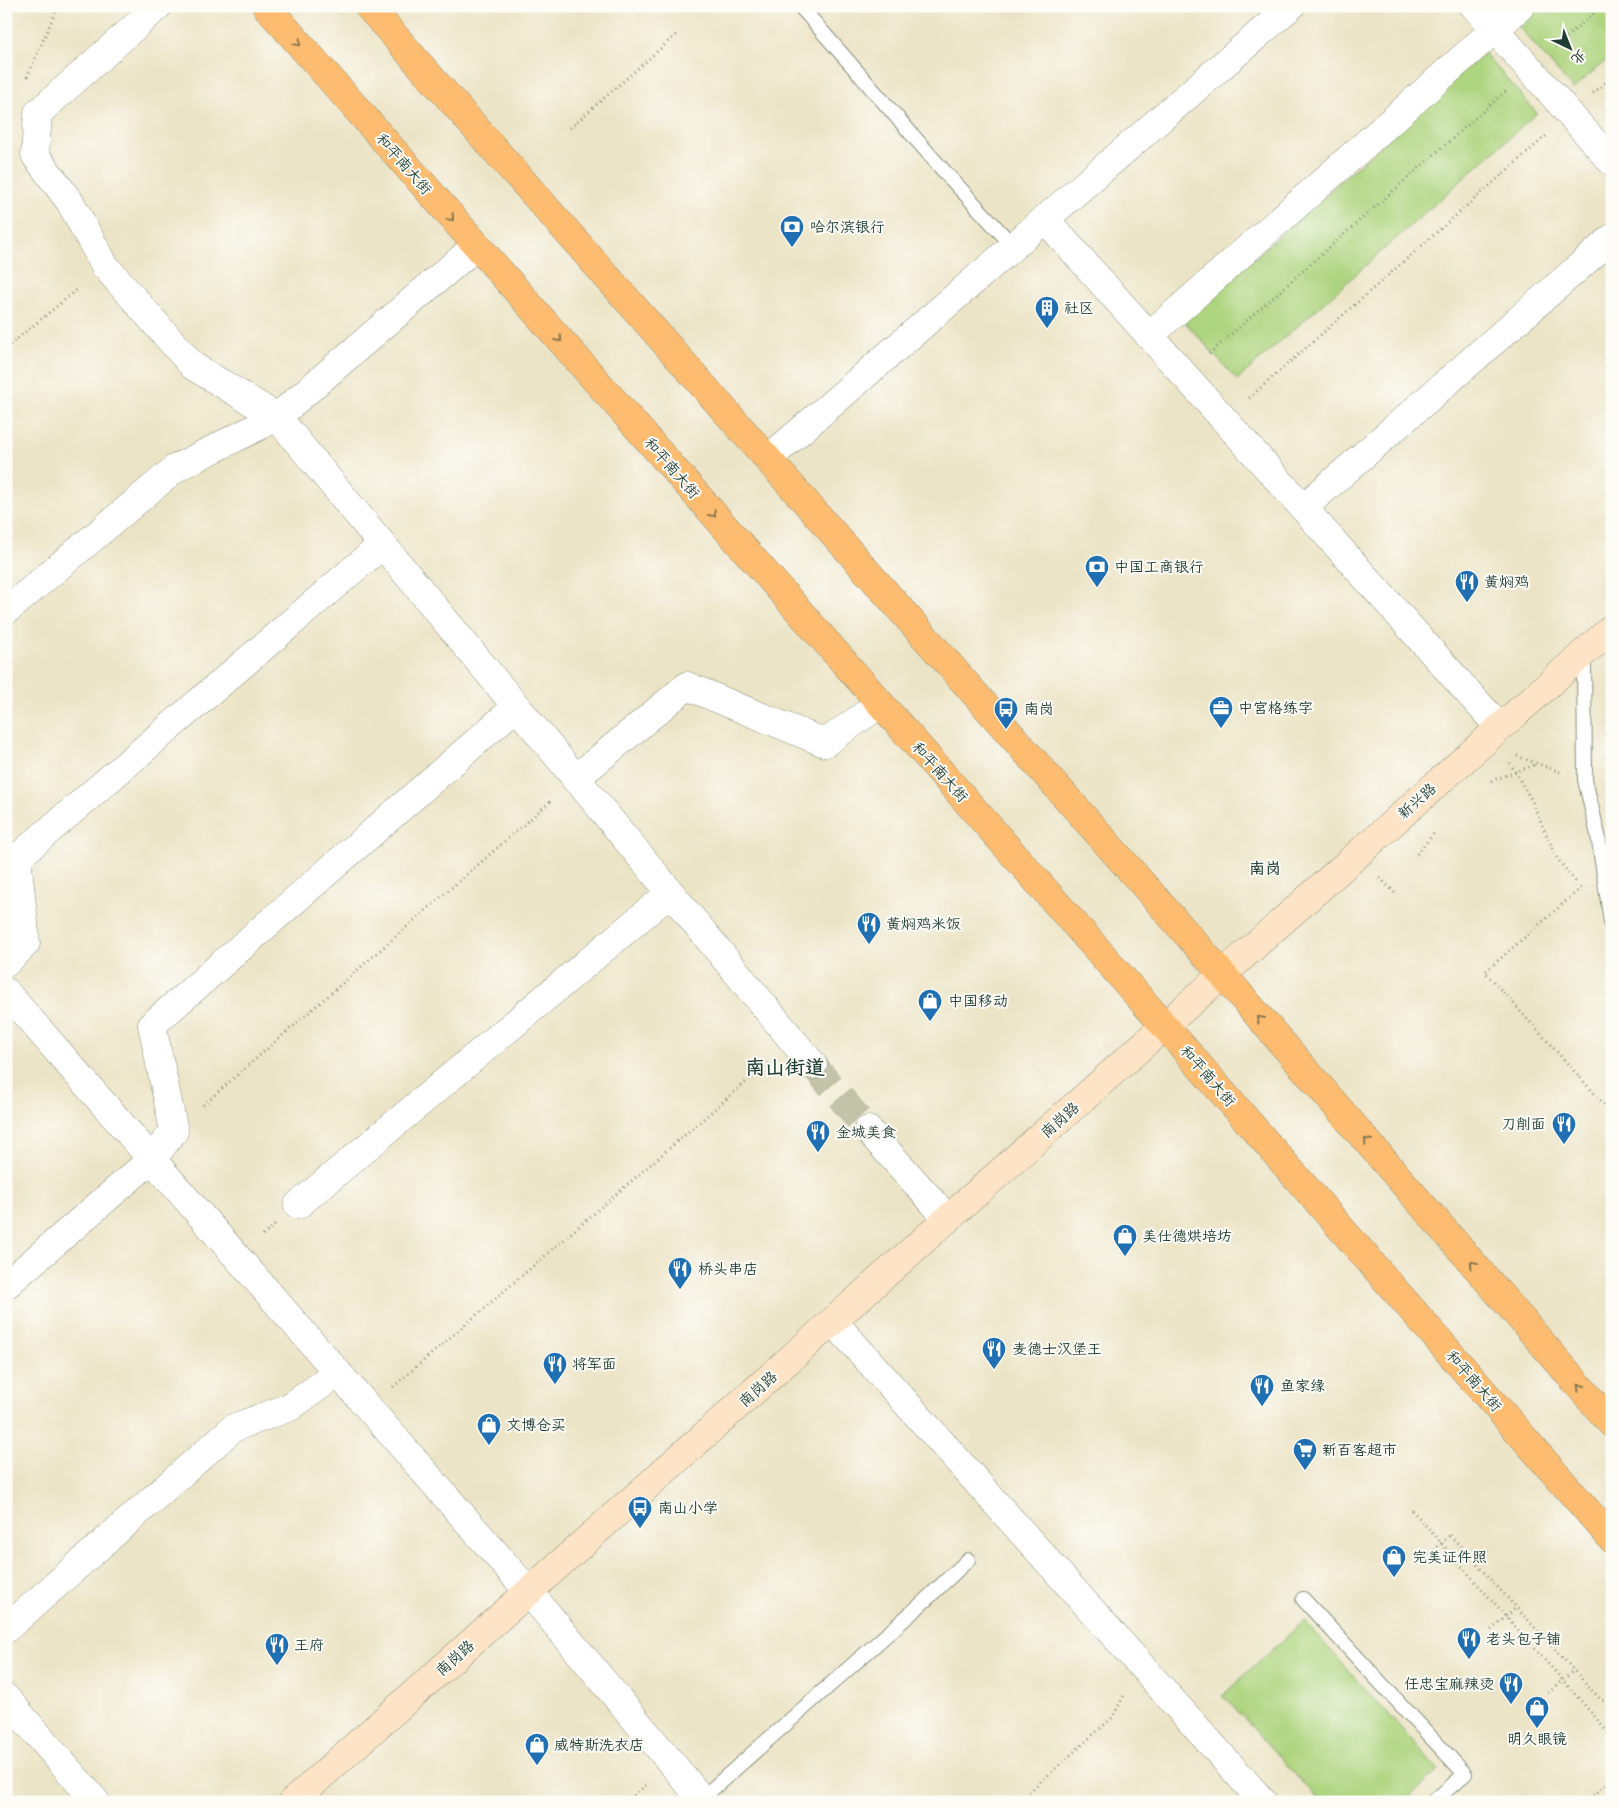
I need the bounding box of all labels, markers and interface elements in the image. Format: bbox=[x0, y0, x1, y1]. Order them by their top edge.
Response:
north arrow bbox=[1546, 22, 1596, 72]
one-way arrow bbox=[292, 37, 301, 46]
text: 北 bbox=[1566, 44, 1589, 68]
street label: 和平南大街 bbox=[370, 130, 435, 201]
one-way arrow bbox=[446, 212, 455, 221]
bank icon: 哈尔滨银行 bbox=[779, 214, 805, 248]
place label: 哈尔滨银行 bbox=[810, 218, 885, 240]
building icon: 社区 bbox=[1034, 295, 1060, 329]
place label: 社区 bbox=[1064, 299, 1094, 321]
one-way arrow bbox=[553, 334, 562, 343]
street label: 和平南大街 bbox=[638, 434, 703, 505]
one-way arrow bbox=[707, 508, 716, 517]
bank icon: 中国工商银行 bbox=[1084, 554, 1110, 588]
place label: 中国工商银行 bbox=[1114, 558, 1204, 580]
restaurant icon: 黄焖鸡 bbox=[1454, 569, 1480, 603]
place label: 黄焖鸡 bbox=[1484, 573, 1529, 595]
office icon: 中宫格练字 bbox=[1208, 695, 1234, 729]
bus stop icon: 南岗 bbox=[993, 696, 1019, 730]
place label: 中宫格练字 bbox=[1238, 699, 1313, 721]
place label: 南岗 bbox=[1024, 700, 1054, 722]
street label: 和平南大街 bbox=[905, 738, 972, 809]
street label: 新兴路 bbox=[1394, 779, 1442, 826]
district label: 南岗 bbox=[1249, 859, 1281, 882]
restaurant icon: 黄焖鸡米饭 bbox=[856, 911, 882, 945]
place label: 黄焖鸡米饭 bbox=[886, 915, 961, 937]
shop icon: 中国移动 bbox=[917, 988, 943, 1022]
place label: 中国移动 bbox=[948, 992, 1008, 1014]
one-way arrow bbox=[1257, 1015, 1266, 1024]
street label: 和平南大街 bbox=[1174, 1042, 1239, 1113]
district label: 南山街道 bbox=[745, 1056, 825, 1084]
street label: 南岗路 bbox=[1037, 1098, 1085, 1145]
restaurant icon: 刀削面 bbox=[1551, 1111, 1577, 1145]
place label: 刀削面 bbox=[1501, 1115, 1546, 1137]
restaurant icon: 金城美食 bbox=[805, 1119, 831, 1153]
place label: 金城美食 bbox=[836, 1123, 896, 1145]
one-way arrow bbox=[1363, 1138, 1372, 1147]
shop icon: 美仕德烘培坊 bbox=[1112, 1223, 1138, 1257]
place label: 美仕德烘培坊 bbox=[1142, 1227, 1232, 1249]
restaurant icon: 桥头串店 bbox=[667, 1256, 693, 1290]
place label: 桥头串店 bbox=[698, 1260, 758, 1282]
one-way arrow bbox=[1471, 1261, 1479, 1270]
restaurant icon: 麦德士汉堡王 bbox=[981, 1336, 1007, 1370]
place label: 麦德士汉堡王 bbox=[1012, 1340, 1102, 1362]
street label: 和平南大街 bbox=[1440, 1347, 1505, 1418]
restaurant icon: 将军面 bbox=[542, 1351, 568, 1385]
place label: 将军面 bbox=[572, 1355, 617, 1377]
street label: 南岗路 bbox=[735, 1367, 783, 1414]
restaurant icon: 鱼家缘 bbox=[1249, 1373, 1275, 1407]
place label: 鱼家缘 bbox=[1280, 1377, 1325, 1399]
one-way arrow bbox=[1577, 1383, 1586, 1392]
shop icon: 文博仓买 bbox=[476, 1412, 502, 1446]
place label: 文博仓买 bbox=[506, 1416, 566, 1438]
supermarket icon: 新百客超市 bbox=[1292, 1437, 1318, 1471]
place label: 新百客超市 bbox=[1322, 1441, 1397, 1463]
bus stop icon: 南山小学 bbox=[627, 1495, 653, 1529]
place label: 南山小学 bbox=[658, 1499, 718, 1521]
shop icon: 完美证件照 bbox=[1381, 1544, 1407, 1578]
place label: 完美证件照 bbox=[1412, 1548, 1487, 1570]
restaurant icon: 老头包子铺 bbox=[1456, 1626, 1482, 1660]
place label: 老头包子铺 bbox=[1486, 1630, 1561, 1652]
restaurant icon: 王府 bbox=[264, 1632, 290, 1666]
place label: 王府 bbox=[294, 1636, 324, 1658]
street label: 南岗路 bbox=[432, 1636, 480, 1683]
restaurant icon: 任忠宝麻辣烫 bbox=[1498, 1671, 1524, 1705]
place label: 任忠宝麻辣烫 bbox=[1404, 1675, 1494, 1697]
shop icon: 明久眼镜 bbox=[1524, 1695, 1550, 1729]
place label: 明久眼镜 bbox=[1507, 1730, 1567, 1752]
shop icon: 威特斯洗衣店 bbox=[524, 1732, 550, 1766]
place label: 威特斯洗衣店 bbox=[554, 1736, 644, 1758]

